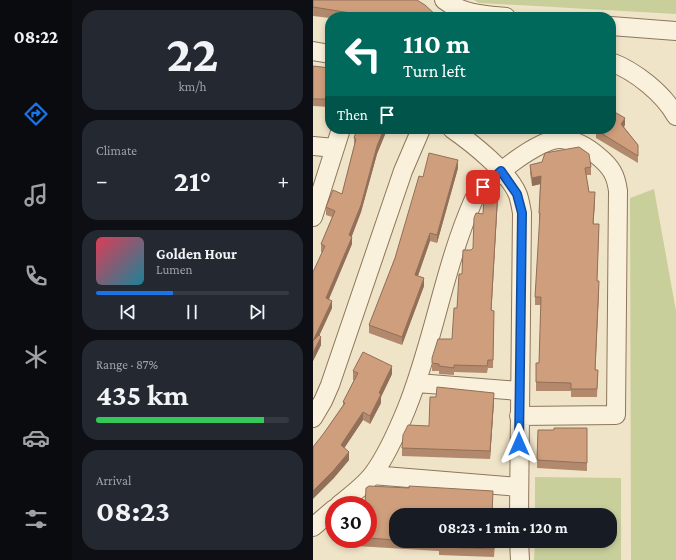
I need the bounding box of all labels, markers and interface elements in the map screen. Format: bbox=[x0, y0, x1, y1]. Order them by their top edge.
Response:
text: 22 bbox=[166, 24, 219, 82]
text: 08:22 bbox=[14, 27, 58, 47]
icon: left bbox=[337, 28, 389, 80]
text: 110 m bbox=[403, 28, 470, 59]
text: Turn left bbox=[403, 61, 466, 81]
text: km/h bbox=[178, 79, 207, 94]
icon: directions bbox=[22, 100, 50, 128]
icon: arrive bbox=[376, 104, 398, 126]
text: Then bbox=[337, 107, 368, 123]
text: Climate bbox=[96, 143, 137, 158]
text: 21° bbox=[174, 164, 211, 197]
text: − bbox=[96, 168, 108, 193]
text: + bbox=[277, 168, 289, 193]
pin bbox=[466, 170, 500, 204]
icon: arrive bbox=[472, 176, 494, 198]
icon: music bbox=[22, 181, 50, 209]
text: Golden Hour bbox=[156, 246, 237, 262]
icon: phone bbox=[22, 262, 50, 290]
text: Lumen bbox=[156, 262, 192, 277]
icon: previous bbox=[117, 301, 139, 323]
icon: pause bbox=[181, 301, 203, 323]
icon: next bbox=[246, 301, 268, 323]
icon: climate bbox=[22, 343, 50, 371]
text: Range · 87% bbox=[96, 357, 158, 372]
text: 435 km bbox=[96, 378, 189, 411]
position arrow bbox=[498, 423, 540, 465]
icon: car bbox=[22, 424, 50, 452]
text: Arrival bbox=[96, 473, 131, 488]
text: 08:23 bbox=[96, 494, 170, 527]
speed limit sign: 30 bbox=[325, 496, 377, 548]
icon: filters bbox=[22, 505, 50, 533]
text: 08:23 · 1 min · 120 m bbox=[438, 520, 568, 536]

